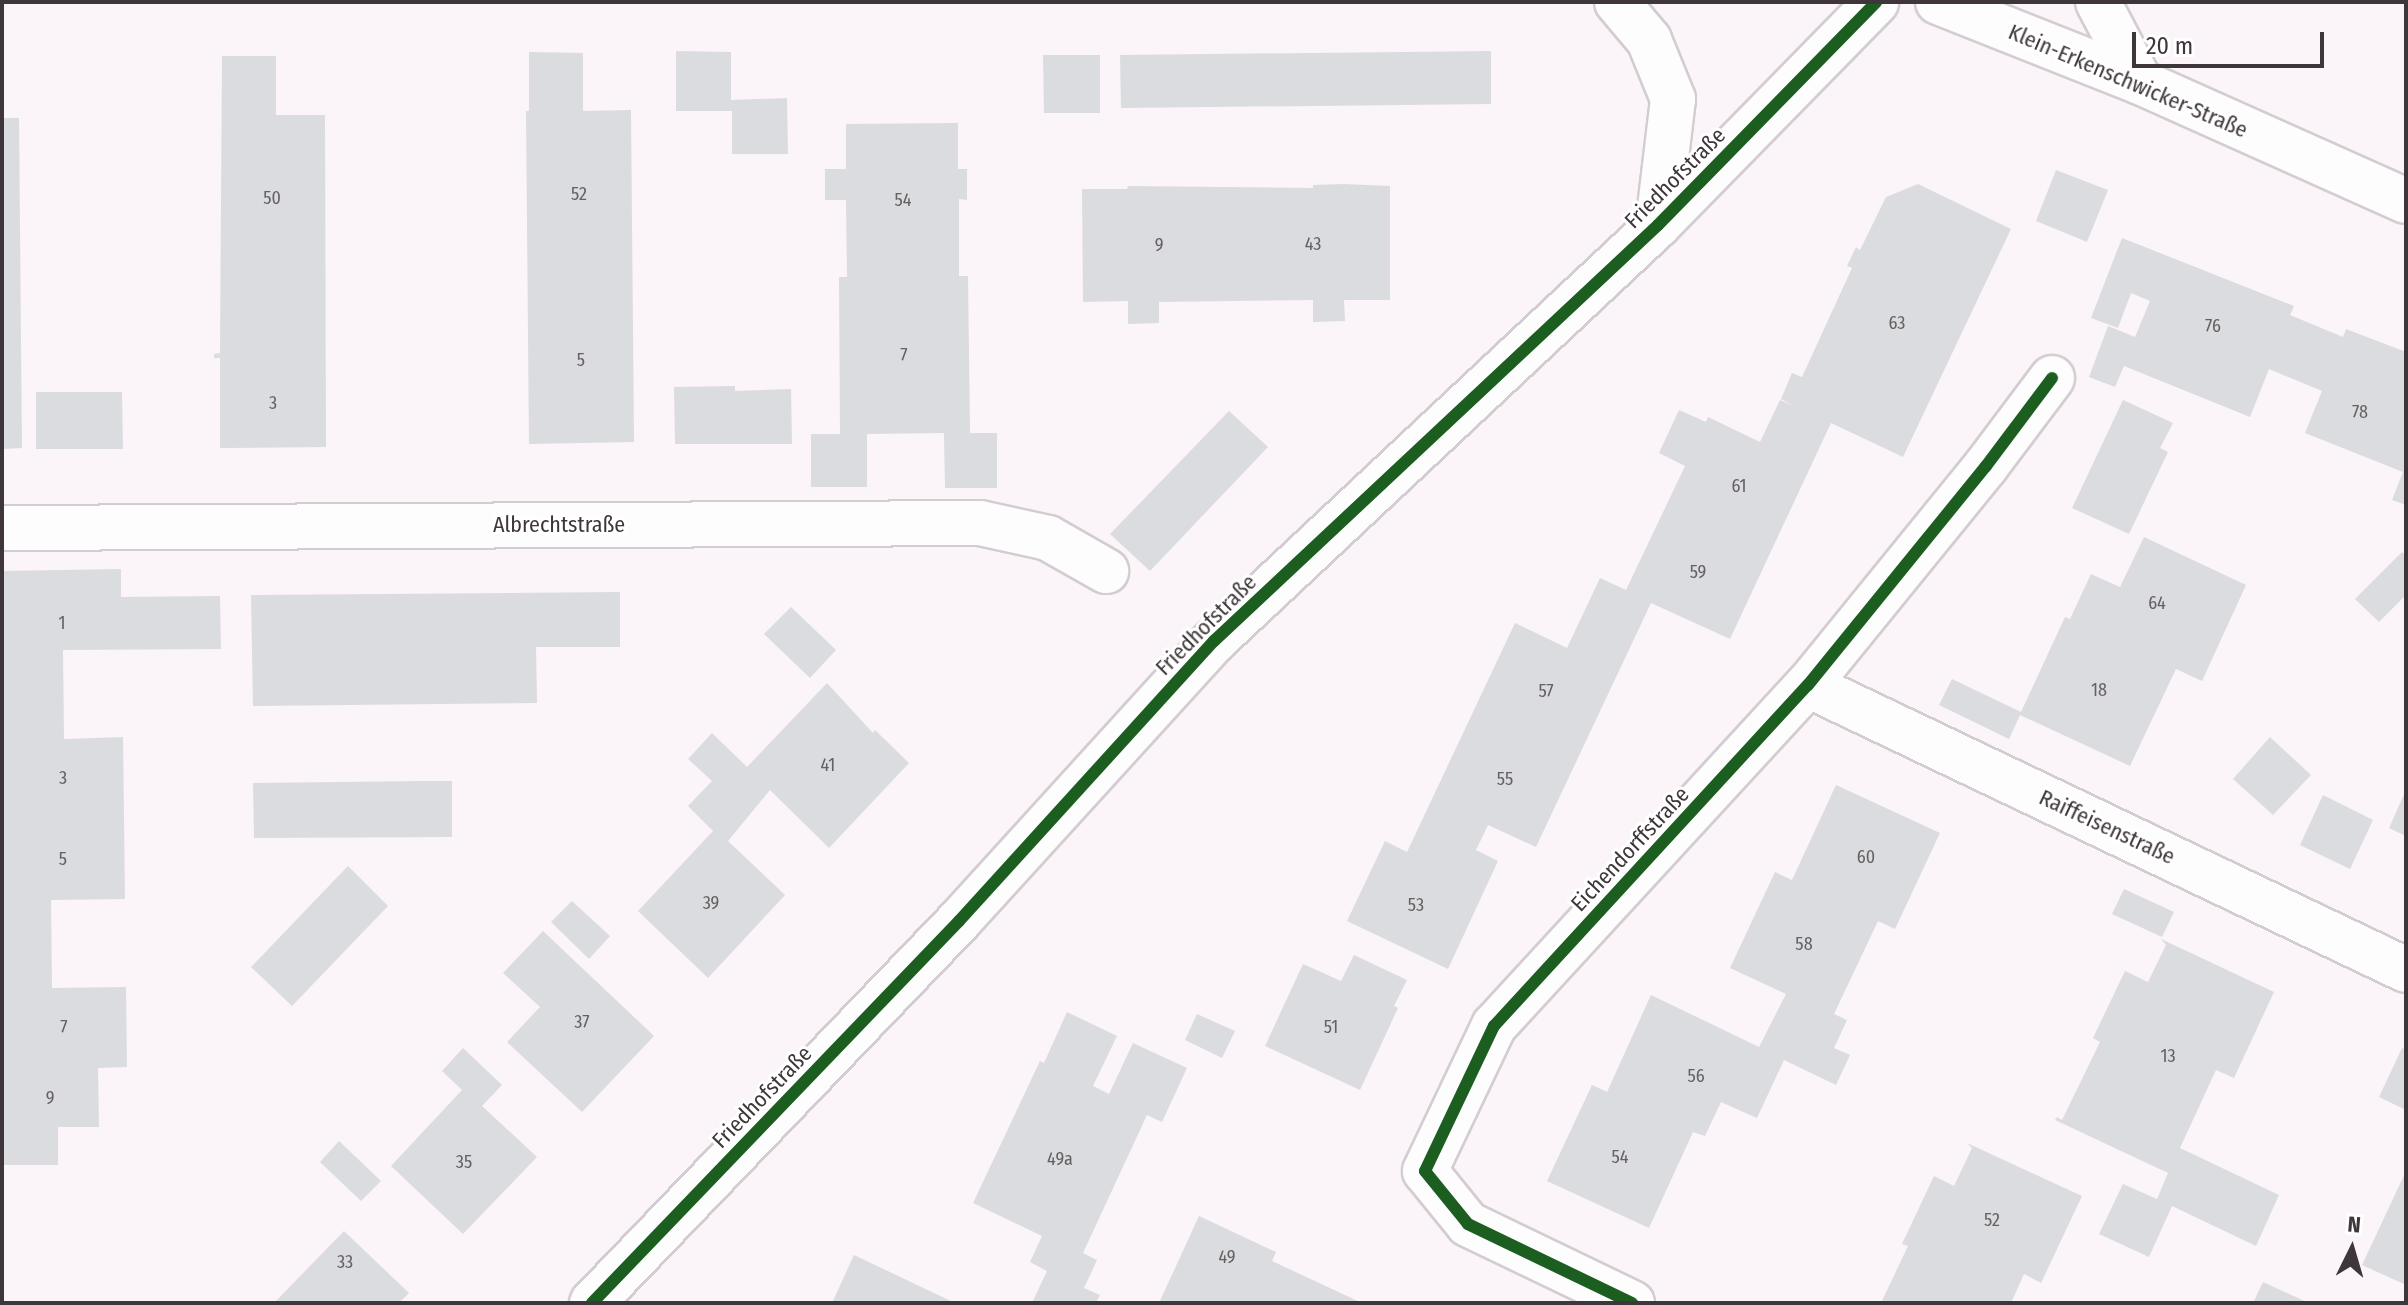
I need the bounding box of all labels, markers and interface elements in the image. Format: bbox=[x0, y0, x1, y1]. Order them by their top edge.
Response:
scale bar bbox=[2136, 16, 2328, 66]
street label: Klein-Erkenschwicker-Straße bbox=[2004, 19, 2252, 143]
text: 20 m bbox=[2146, 32, 2193, 60]
street label: Friedhofstraße bbox=[1619, 122, 1731, 234]
house number: 52 bbox=[571, 183, 587, 205]
house number: 50 bbox=[263, 187, 281, 209]
house number: 54 bbox=[895, 189, 911, 211]
house number: 43 bbox=[1305, 233, 1321, 255]
house number: 9 bbox=[1155, 234, 1163, 256]
house number: 63 bbox=[1889, 312, 1905, 334]
house number: 76 bbox=[2205, 315, 2221, 337]
house number: 7 bbox=[900, 344, 908, 366]
house number: 5 bbox=[577, 349, 585, 371]
house number: 3 bbox=[269, 392, 277, 414]
house number: 78 bbox=[2352, 401, 2368, 423]
house number: 61 bbox=[1731, 475, 1747, 497]
street label: Albrechtstraße bbox=[493, 512, 625, 538]
house number: 59 bbox=[1690, 561, 1706, 583]
street label: Friedhofstraße bbox=[1150, 569, 1262, 681]
house number: 64 bbox=[2148, 592, 2166, 614]
house number: 1 bbox=[58, 612, 66, 634]
house number: 18 bbox=[2091, 679, 2107, 701]
house number: 57 bbox=[1538, 680, 1554, 702]
house number: 41 bbox=[821, 754, 835, 776]
house number: 3 bbox=[59, 767, 67, 789]
house number: 55 bbox=[1497, 768, 1513, 790]
street label: Eichendorffstraße bbox=[1566, 781, 1694, 917]
street label: Raiffeisenstraße bbox=[2035, 784, 2179, 870]
house number: 60 bbox=[1857, 846, 1875, 868]
house number: 5 bbox=[59, 848, 67, 870]
house number: 39 bbox=[703, 892, 719, 914]
house number: 53 bbox=[1408, 894, 1424, 916]
house number: 58 bbox=[1795, 933, 1813, 955]
house number: 37 bbox=[574, 1011, 590, 1033]
house number: 7 bbox=[60, 1016, 68, 1038]
house number: 51 bbox=[1324, 1016, 1338, 1038]
street label: Friedhofstraße bbox=[707, 1041, 817, 1153]
house number: 13 bbox=[2160, 1045, 2176, 1067]
house number: 56 bbox=[1687, 1065, 1705, 1087]
house number: 9 bbox=[46, 1087, 54, 1109]
house number: 54 bbox=[1612, 1146, 1628, 1168]
house number: 49a bbox=[1047, 1148, 1073, 1170]
house number: 35 bbox=[456, 1151, 472, 1173]
house number: 52 bbox=[1984, 1209, 2000, 1231]
north arrow bbox=[2312, 1209, 2392, 1289]
text: N bbox=[2346, 1211, 2362, 1239]
house number: 49 bbox=[1218, 1246, 1236, 1268]
house number: 33 bbox=[337, 1251, 353, 1273]

